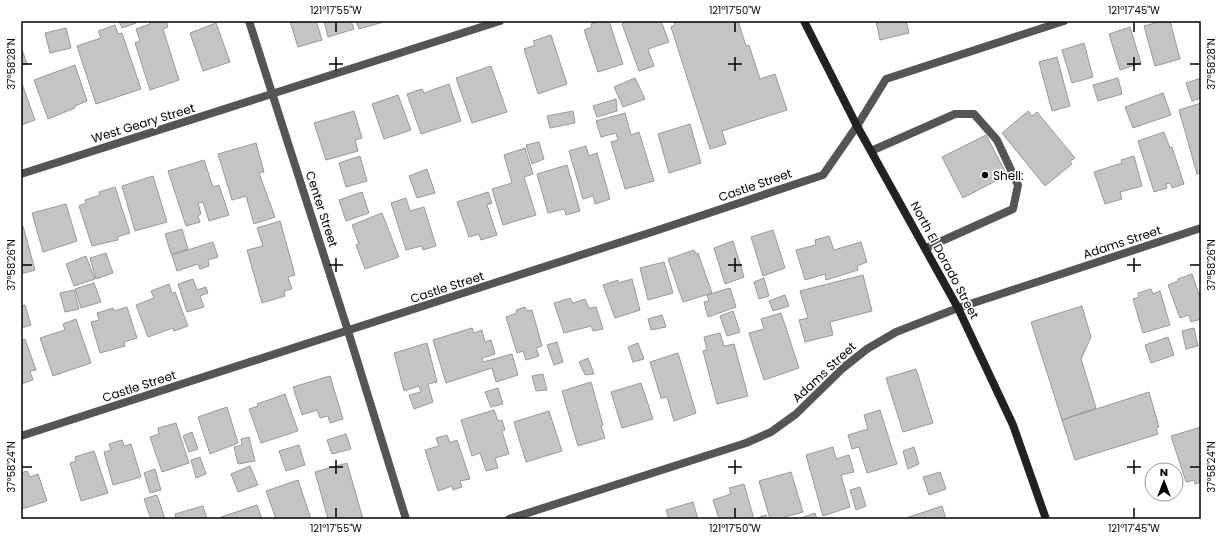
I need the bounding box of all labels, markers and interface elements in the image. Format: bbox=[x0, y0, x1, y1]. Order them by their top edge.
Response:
text: 121°17'55"W bbox=[310, 3, 362, 18]
text: 121°17'50"W bbox=[709, 3, 761, 18]
text: 121°17'45"W bbox=[1108, 3, 1160, 18]
text: 37°58'28"N bbox=[4, 38, 19, 90]
text: 37°58'28"N bbox=[1204, 38, 1219, 90]
street label: West Geary Street bbox=[89, 99, 197, 147]
street label: Castle Street bbox=[716, 164, 794, 206]
place label: Shell: bbox=[993, 167, 1024, 184]
street label: Center Street bbox=[302, 169, 342, 249]
marker: Shell: bbox=[980, 170, 990, 180]
street label: North El Dorado Street bbox=[907, 198, 983, 322]
street label: Adams Street bbox=[1081, 221, 1163, 263]
text: 37°58'26"N bbox=[4, 239, 19, 291]
text: 37°58'26"N bbox=[1204, 239, 1219, 291]
street label: Castle Street bbox=[408, 267, 486, 307]
street label: Adams Street bbox=[788, 338, 860, 406]
street label: Castle Street bbox=[100, 366, 178, 406]
text: 37°58'24"N bbox=[4, 441, 19, 493]
text: 37°58'24"N bbox=[1204, 441, 1219, 493]
north arrow bbox=[1144, 462, 1184, 502]
text: N bbox=[1160, 464, 1168, 480]
text: 121°17'55"W bbox=[310, 521, 362, 536]
text: 121°17'50"W bbox=[709, 521, 761, 536]
text: 121°17'45"W bbox=[1108, 521, 1160, 536]

